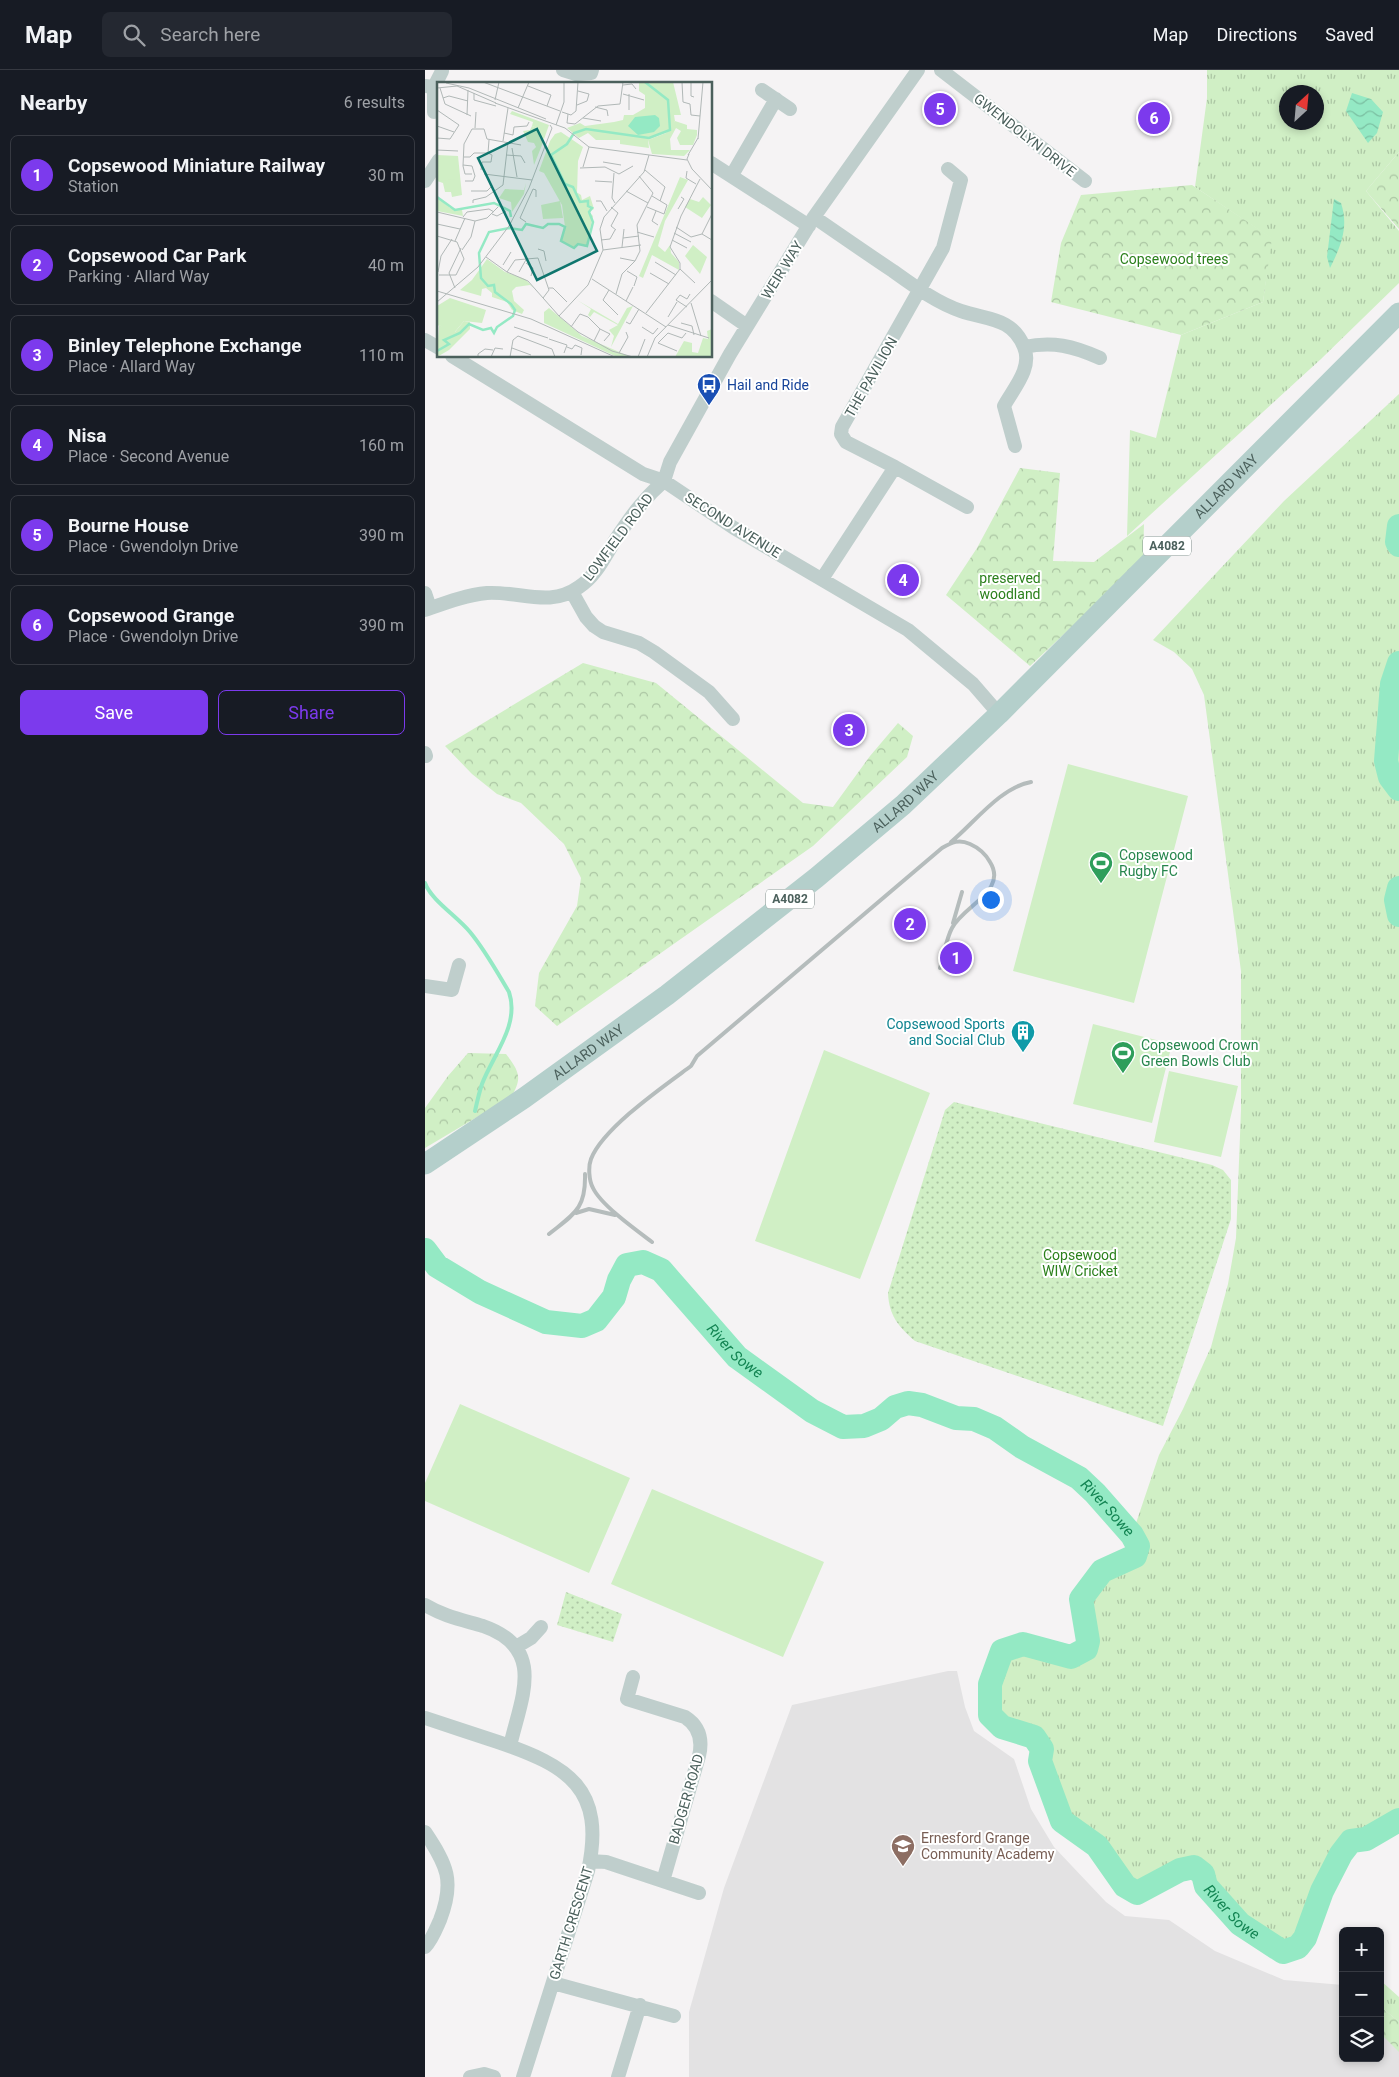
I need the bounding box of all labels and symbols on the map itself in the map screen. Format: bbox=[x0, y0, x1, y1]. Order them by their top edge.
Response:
inset map bbox=[437, 82, 713, 358]
north arrow bbox=[1279, 85, 1324, 130]
pin: 5 bbox=[924, 90, 956, 128]
street label: GWENDOLYN DRIVE bbox=[971, 90, 1079, 180]
pin: 6 bbox=[1138, 99, 1170, 137]
street label: WEIR WAY bbox=[758, 238, 806, 302]
park label: Copsewood trees bbox=[1120, 251, 1228, 267]
street label: THE PAVILION bbox=[842, 334, 900, 420]
bus stop icon: Hail and Ride bbox=[696, 372, 722, 406]
place label: Hail and Ride bbox=[727, 377, 809, 393]
street label: ALLARD WAY bbox=[1191, 451, 1262, 522]
street label: SECOND AVENUE bbox=[682, 489, 784, 561]
street label: LOWFIELD ROAD bbox=[580, 490, 656, 584]
road number: A4082 bbox=[1143, 536, 1191, 556]
pin: 4 bbox=[887, 561, 919, 599]
park label: preserved woodland bbox=[979, 570, 1041, 602]
pin: 3 bbox=[833, 711, 865, 749]
street label: ALLARD WAY bbox=[869, 767, 942, 836]
place label: Copsewood Rugby FC bbox=[1119, 847, 1193, 879]
sports icon: Copsewood Rugby FC bbox=[1088, 850, 1114, 884]
your location bbox=[978, 887, 1004, 913]
road number: A4082 bbox=[766, 890, 814, 909]
pin: 2 bbox=[894, 905, 926, 943]
pin: 1 bbox=[940, 939, 972, 977]
place label: Copsewood Sports and Social Club bbox=[886, 1016, 1005, 1048]
building icon: Copsewood Sports and Social Club bbox=[1010, 1019, 1036, 1053]
street label: ALLARD WAY bbox=[549, 1020, 627, 1083]
place label: Copsewood Crown Green Bowls Club bbox=[1141, 1037, 1258, 1069]
sports icon: Copsewood Crown Green Bowls Club bbox=[1110, 1040, 1136, 1074]
park label: Copsewood WIW Cricket bbox=[1042, 1247, 1118, 1279]
water label: River Sowe bbox=[703, 1320, 767, 1382]
water label: River Sowe bbox=[1077, 1475, 1138, 1541]
street label: BADGER ROAD bbox=[665, 1752, 707, 1846]
place label: Ernesford Grange Community Academy bbox=[921, 1830, 1055, 1862]
school or university icon: Ernesford Grange Community Academy bbox=[890, 1833, 916, 1867]
street label: GARTH CRESCENT bbox=[546, 1864, 596, 1982]
water label: River Sowe bbox=[1200, 1881, 1263, 1943]

